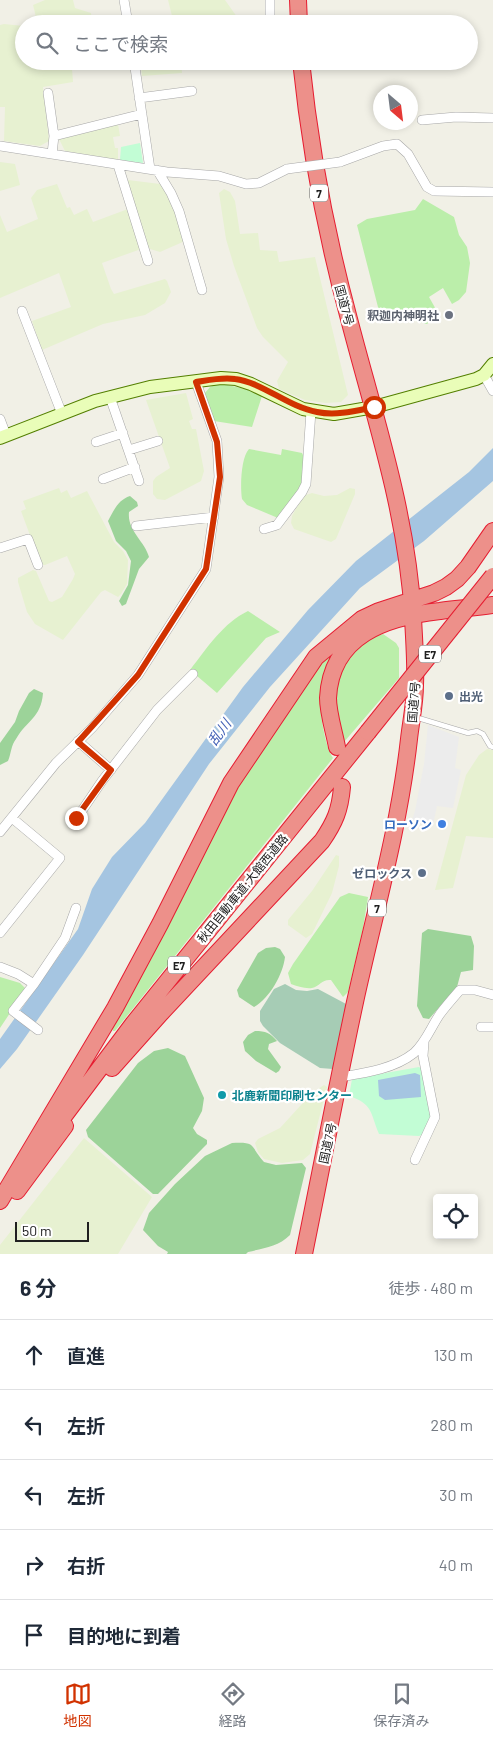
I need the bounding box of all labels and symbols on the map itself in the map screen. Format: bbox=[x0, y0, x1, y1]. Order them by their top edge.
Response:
north arrow bbox=[373, 85, 418, 130]
road number: 7 bbox=[310, 184, 328, 202]
street label: 国道7号 bbox=[333, 283, 357, 327]
place label: 釈迦内神明社 bbox=[367, 308, 439, 322]
marker: 釈迦内神明社 bbox=[443, 309, 455, 321]
route start bbox=[363, 396, 386, 419]
road number: E7 bbox=[419, 646, 441, 662]
street label: 国道7号 bbox=[404, 681, 422, 723]
place label: 出光 bbox=[459, 689, 483, 703]
marker: 出光 bbox=[443, 690, 455, 702]
water label: 乱川 bbox=[204, 714, 235, 748]
route end bbox=[65, 807, 88, 830]
place label: ローソン bbox=[384, 817, 432, 831]
marker: ローソン bbox=[436, 818, 448, 830]
street label: 秋田自動車道;大館西道路 bbox=[194, 831, 290, 945]
place label: ゼロックス bbox=[352, 866, 412, 880]
marker: ゼロックス bbox=[416, 867, 428, 879]
road number: 7 bbox=[368, 900, 386, 916]
road number: E7 bbox=[168, 956, 190, 974]
place label: 北鹿新聞印刷センター bbox=[232, 1088, 352, 1102]
marker: 北鹿新聞印刷センター bbox=[216, 1089, 228, 1101]
street label: 国道7号 bbox=[316, 1121, 338, 1165]
scale bar bbox=[15, 1219, 89, 1242]

